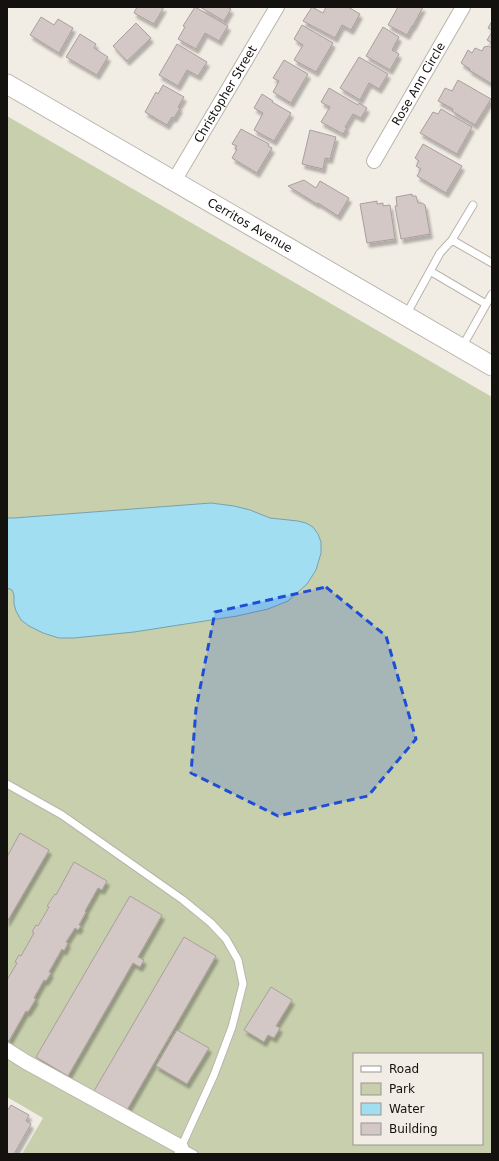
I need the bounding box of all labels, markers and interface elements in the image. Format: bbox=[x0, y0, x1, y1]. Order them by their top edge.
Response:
street label: Rose Ann Circle bbox=[389, 40, 448, 128]
street label: Christopher Street bbox=[191, 43, 260, 145]
street label: Cerritos Avenue bbox=[205, 195, 295, 255]
legend bbox=[353, 1053, 483, 1145]
text: Road bbox=[389, 1062, 419, 1076]
text: Park bbox=[389, 1082, 415, 1096]
text: Water bbox=[389, 1102, 425, 1116]
text: Building bbox=[389, 1122, 438, 1136]

